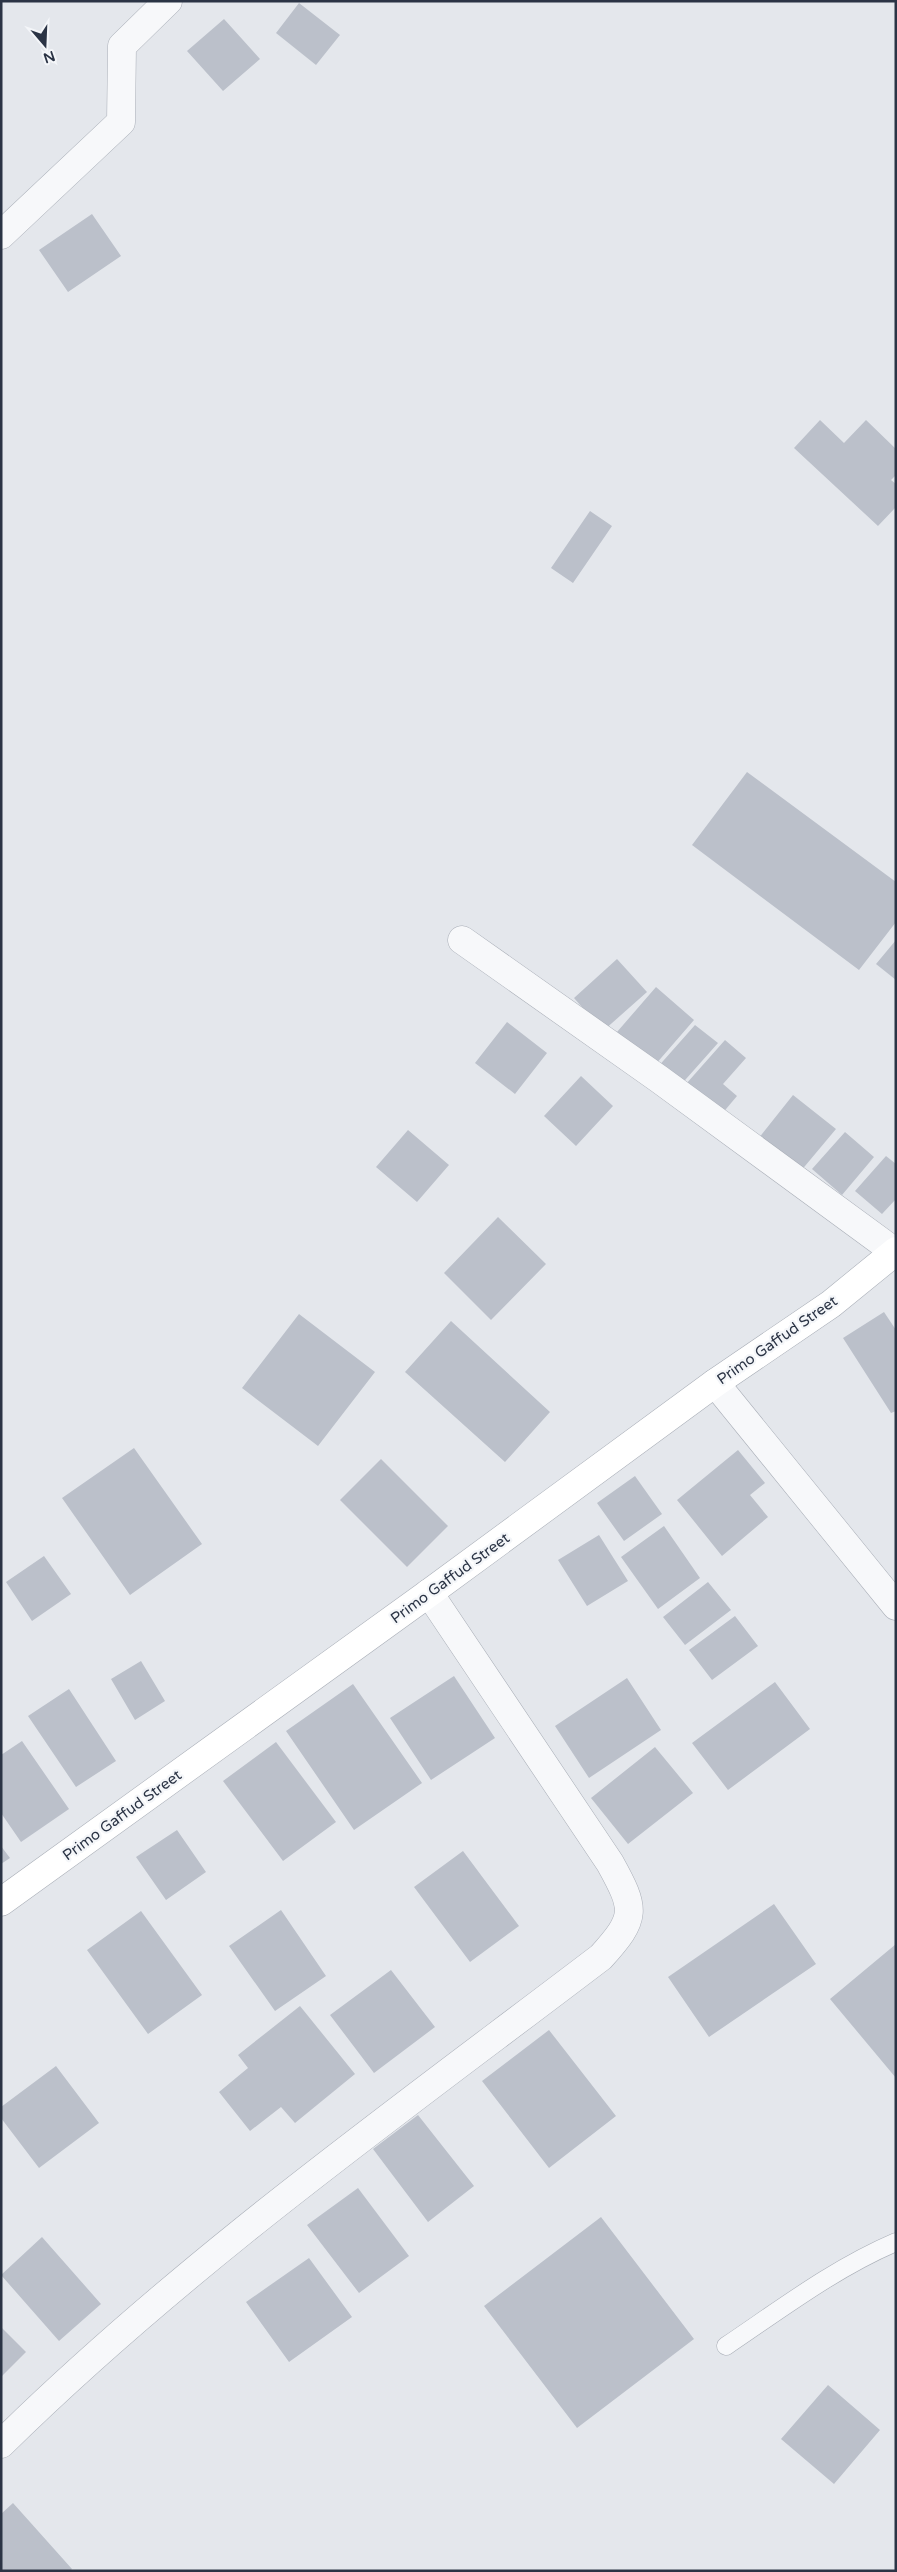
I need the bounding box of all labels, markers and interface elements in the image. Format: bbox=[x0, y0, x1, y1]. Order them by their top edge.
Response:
north arrow bbox=[20, 20, 70, 70]
text: N bbox=[41, 47, 57, 67]
street label: Primo Gaffud Street bbox=[713, 1292, 841, 1388]
street label: Primo Gaffud Street bbox=[387, 1529, 513, 1627]
street label: Primo Gaffud Street bbox=[59, 1766, 185, 1864]

